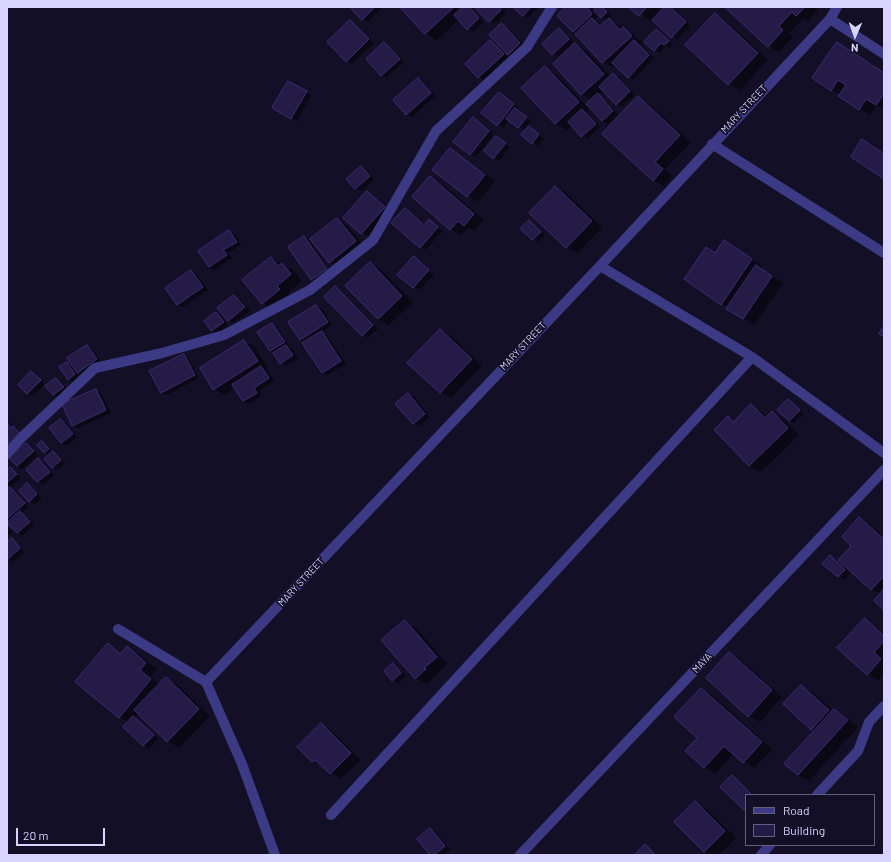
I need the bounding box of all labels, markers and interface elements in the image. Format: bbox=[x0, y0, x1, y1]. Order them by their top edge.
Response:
north arrow bbox=[835, 16, 875, 56]
text: N bbox=[851, 42, 858, 55]
street label: MARY STREET bbox=[718, 82, 770, 136]
street label: MARY STREET bbox=[497, 319, 549, 373]
street label: MARY STREET bbox=[275, 555, 327, 609]
street label: MAYA bbox=[690, 650, 714, 676]
legend bbox=[745, 794, 875, 846]
text: Road bbox=[783, 803, 810, 817]
scale bar bbox=[18, 820, 107, 846]
text: Building bbox=[783, 823, 825, 837]
text: 20 m bbox=[23, 828, 49, 842]

